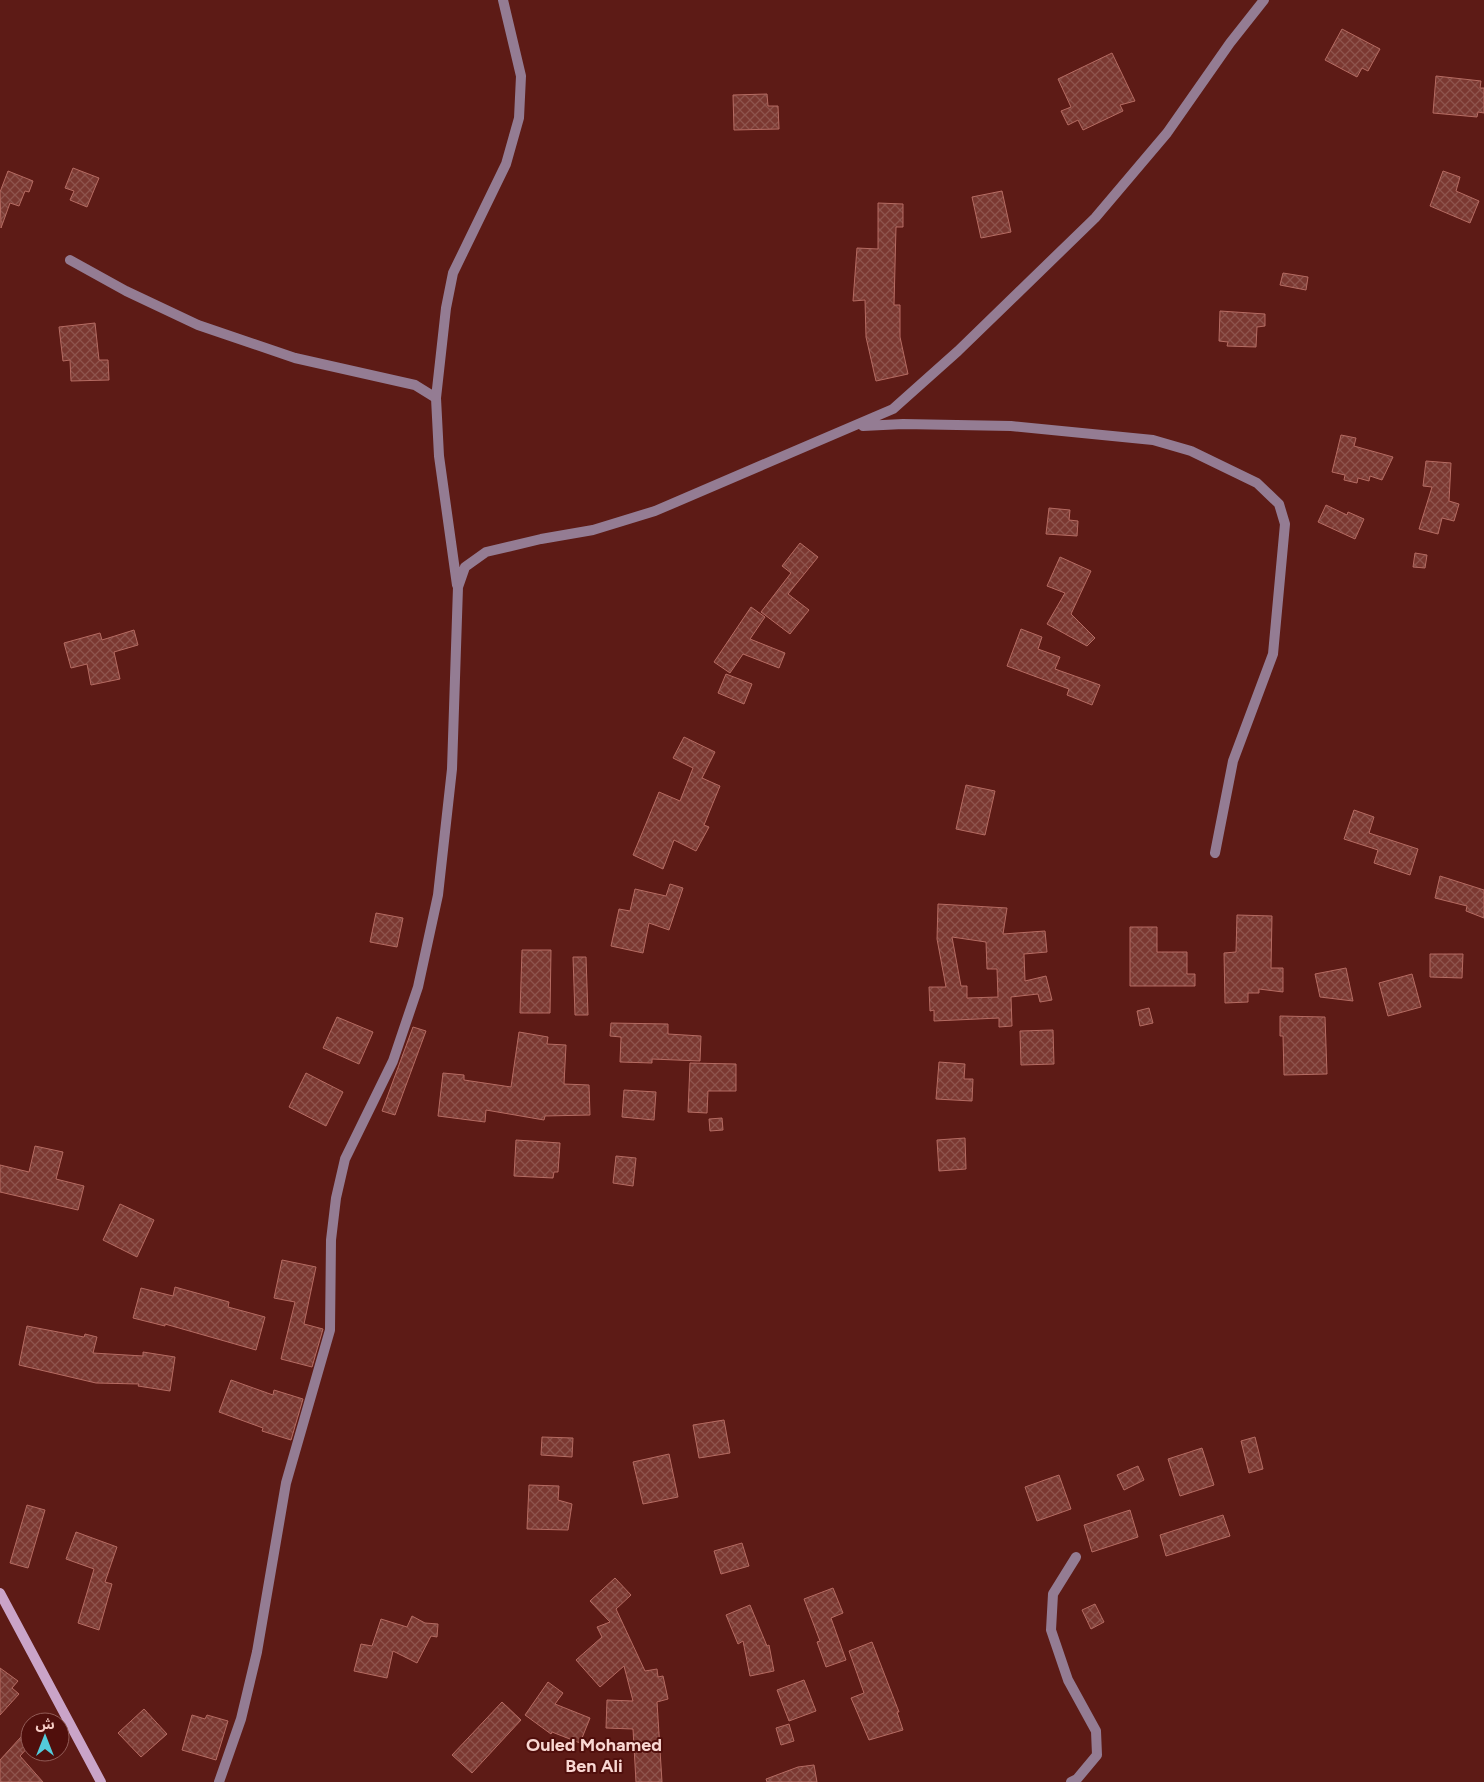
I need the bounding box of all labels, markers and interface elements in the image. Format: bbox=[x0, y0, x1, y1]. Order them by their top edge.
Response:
north arrow bbox=[20, 1712, 70, 1762]
text: ش bbox=[35, 1716, 55, 1733]
district label: Ouled Mohamed Ben Ali bbox=[526, 1734, 662, 1777]

